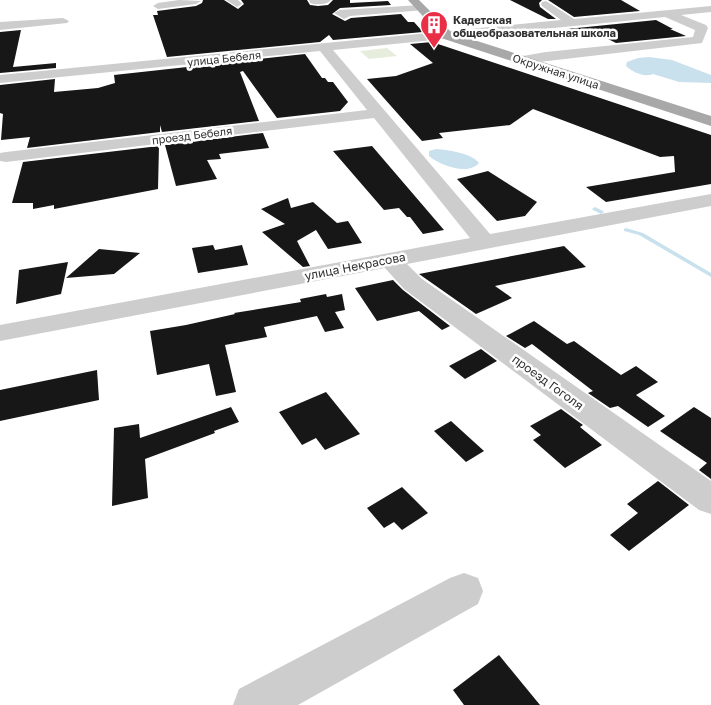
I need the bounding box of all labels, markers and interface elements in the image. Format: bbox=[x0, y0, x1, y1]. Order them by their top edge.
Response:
building icon: Кадетская общеобразовательная школа bbox=[419, 10, 449, 49]
place label: Кадетская общеобразовательная школа bbox=[453, 13, 616, 39]
street label: улица Бебеля bbox=[186, 48, 262, 68]
street label: Окружная улица bbox=[511, 51, 601, 91]
street label: проезд Бебеля bbox=[151, 124, 233, 146]
street label: улица Некрасова bbox=[303, 249, 407, 283]
street label: проезд Гоголя bbox=[510, 351, 586, 413]

